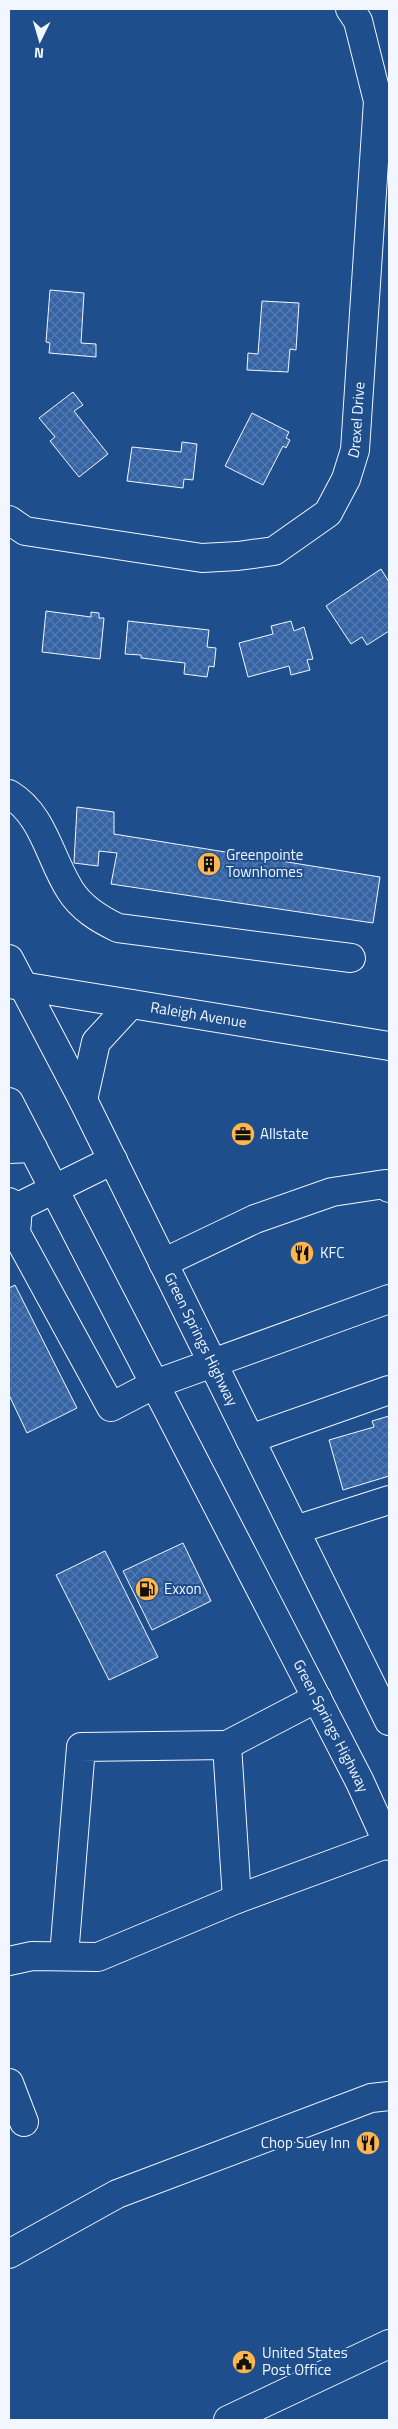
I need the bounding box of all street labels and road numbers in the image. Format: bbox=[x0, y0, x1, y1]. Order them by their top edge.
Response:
street label: Drexel Drive bbox=[341, 381, 370, 461]
street label: Raleigh Avenue bbox=[149, 995, 248, 1034]
street label: Green Springs Highway bbox=[159, 1268, 244, 1410]
street label: Green Springs Highway bbox=[288, 1655, 375, 1796]

